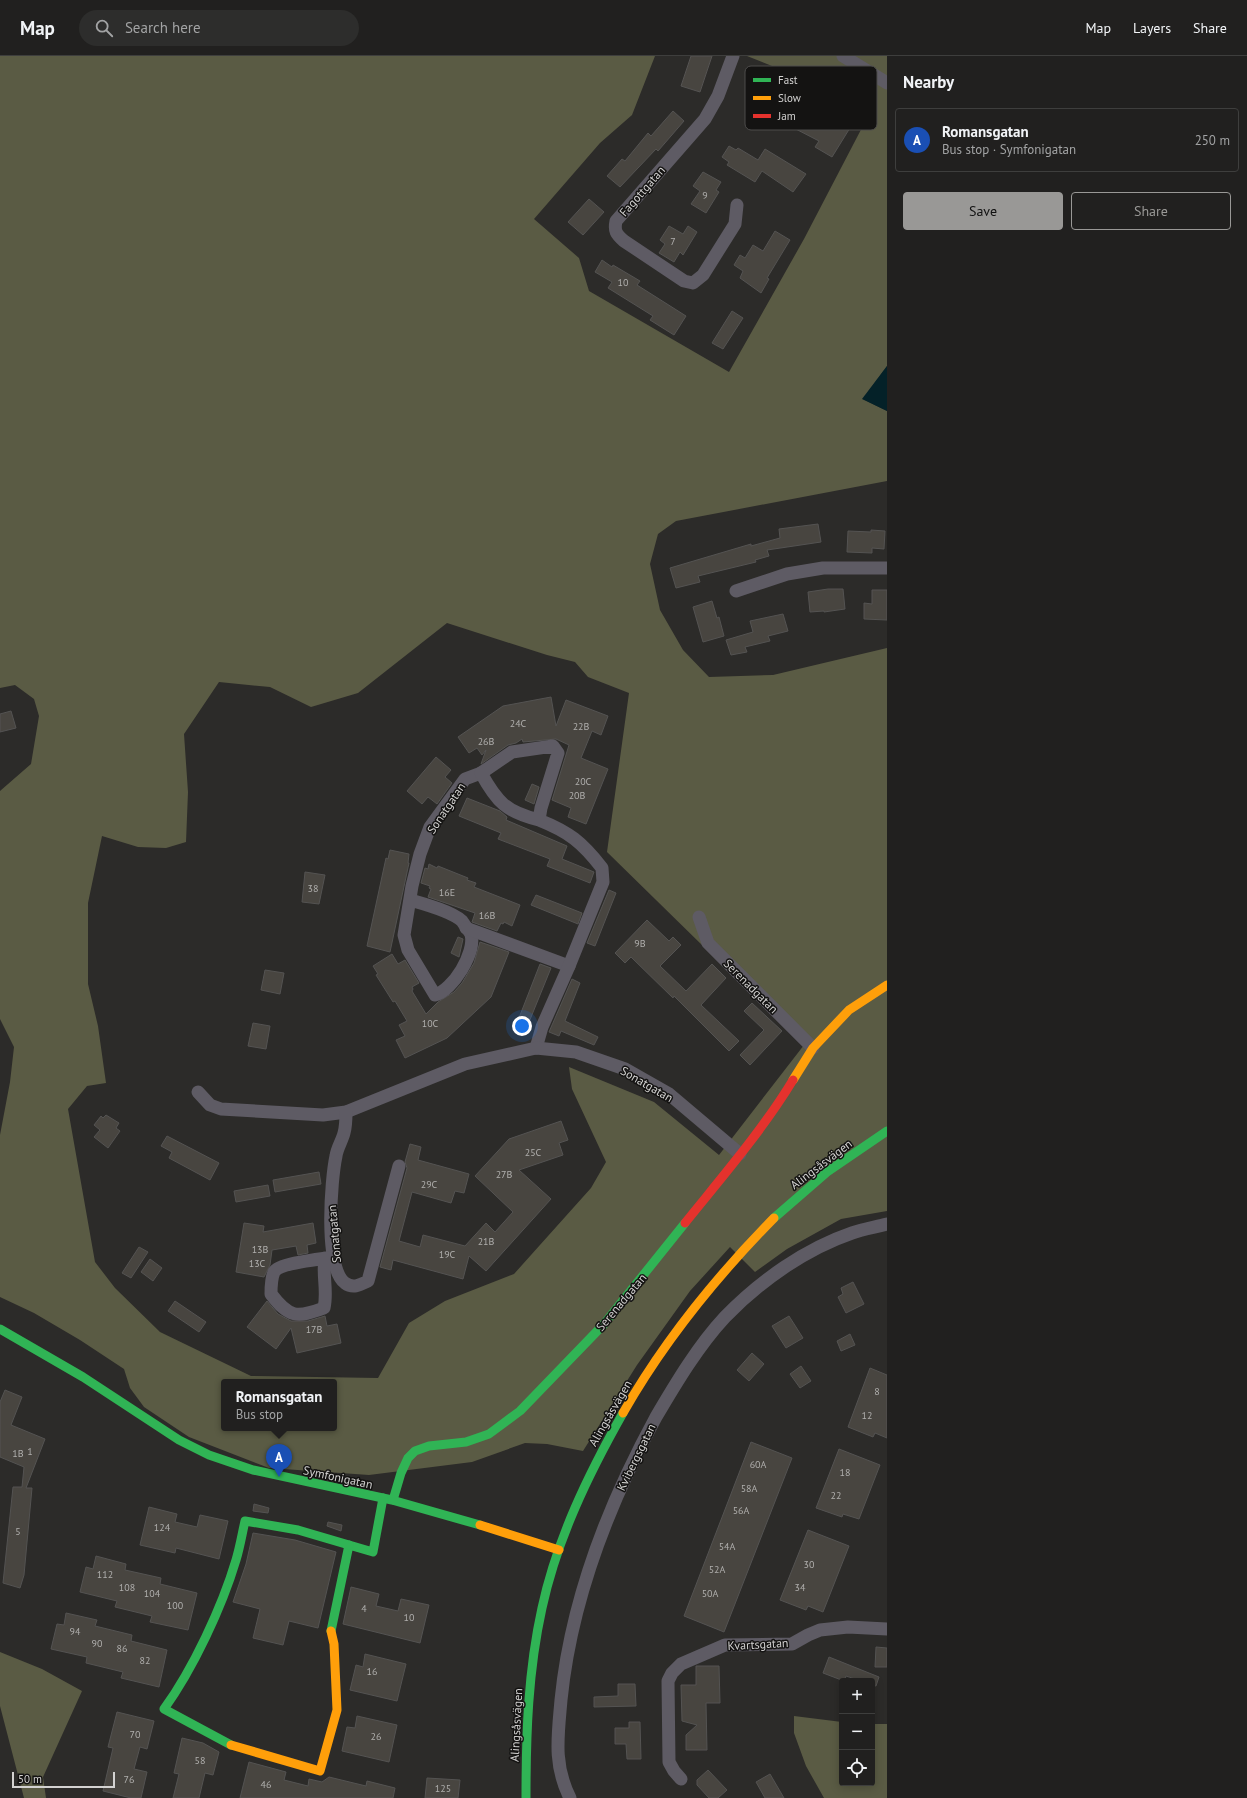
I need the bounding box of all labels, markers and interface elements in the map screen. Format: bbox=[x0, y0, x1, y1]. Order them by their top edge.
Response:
search box bbox=[79, 10, 359, 46]
text: Map bbox=[20, 16, 55, 40]
icon: search bbox=[93, 17, 115, 39]
text: Search here bbox=[125, 18, 201, 37]
text: Map bbox=[1085, 19, 1111, 37]
text: Layers bbox=[1133, 19, 1171, 37]
text: Share bbox=[1193, 19, 1227, 37]
legend bbox=[745, 66, 877, 130]
text: Nearby bbox=[903, 71, 954, 93]
text: Fast bbox=[778, 73, 798, 87]
text: Slow bbox=[778, 91, 801, 105]
text: Jam bbox=[777, 109, 796, 123]
text: Romansgatan bbox=[942, 122, 1029, 141]
text: A bbox=[913, 132, 921, 149]
text: 250 m bbox=[1195, 132, 1230, 149]
text: Bus stop · Symfonigatan bbox=[942, 141, 1076, 158]
street label: Fagottgatan bbox=[616, 163, 668, 219]
house number: 9 bbox=[702, 189, 708, 202]
button: Save bbox=[903, 192, 1063, 230]
button: Share bbox=[1071, 192, 1231, 230]
house number: 7 bbox=[670, 235, 676, 248]
house number: 10 bbox=[618, 276, 629, 289]
house number: 24C bbox=[510, 717, 527, 730]
house number: 22B bbox=[573, 720, 590, 733]
house number: 26B bbox=[478, 735, 495, 748]
house number: 20C bbox=[575, 775, 592, 788]
street label: Sonatgatan bbox=[423, 780, 469, 836]
house number: 20B bbox=[569, 789, 586, 802]
house number: 38 bbox=[308, 882, 318, 895]
house number: 16E bbox=[439, 886, 455, 899]
house number: 16B bbox=[479, 909, 496, 922]
house number: 9B bbox=[634, 937, 646, 950]
street label: Serenadgatan bbox=[721, 956, 781, 1016]
your location bbox=[512, 1016, 532, 1036]
house number: 10C bbox=[422, 1017, 439, 1030]
street label: Sonatgatan bbox=[618, 1063, 676, 1105]
street label: Alingsåsvägen bbox=[787, 1136, 855, 1192]
house number: 25C bbox=[525, 1146, 542, 1159]
house number: 27B bbox=[496, 1168, 513, 1181]
house number: 29C bbox=[421, 1178, 438, 1191]
street label: Sonatgatan bbox=[324, 1204, 344, 1264]
house number: 21B bbox=[478, 1235, 495, 1248]
house number: 13B bbox=[252, 1243, 269, 1256]
house number: 19C bbox=[439, 1248, 456, 1261]
house number: 13C bbox=[249, 1257, 266, 1270]
street label: Serenadgatan bbox=[593, 1270, 649, 1334]
house number: 17B bbox=[306, 1323, 323, 1336]
street label: Alingsåsvägen bbox=[585, 1377, 635, 1449]
popup bbox=[221, 1379, 337, 1431]
house number: 8 bbox=[874, 1385, 880, 1398]
text: Romansgatan bbox=[236, 1387, 322, 1406]
text: Bus stop bbox=[236, 1406, 283, 1423]
house number: 12 bbox=[862, 1409, 872, 1422]
street label: Kvibergsgatan bbox=[613, 1421, 659, 1493]
pin: A bbox=[266, 1444, 292, 1477]
house number: 1 bbox=[27, 1445, 33, 1458]
house number: 1B bbox=[12, 1447, 24, 1460]
house number: 60A bbox=[750, 1458, 767, 1471]
street label: Symfonigatan bbox=[302, 1462, 374, 1492]
house number: 18 bbox=[840, 1466, 850, 1479]
house number: 58A bbox=[741, 1482, 758, 1495]
house number: 22 bbox=[831, 1489, 841, 1502]
house number: 56A bbox=[733, 1504, 750, 1517]
house number: 124 bbox=[154, 1521, 171, 1534]
house number: 5 bbox=[15, 1525, 21, 1538]
house number: 54A bbox=[719, 1540, 736, 1553]
house number: 30 bbox=[804, 1558, 815, 1571]
house number: 52A bbox=[709, 1563, 726, 1576]
house number: 112 bbox=[97, 1568, 113, 1581]
house number: 108 bbox=[119, 1581, 135, 1594]
house number: 34 bbox=[795, 1581, 806, 1594]
house number: 104 bbox=[144, 1587, 161, 1600]
house number: 50A bbox=[702, 1587, 719, 1600]
house number: 100 bbox=[167, 1599, 184, 1612]
house number: 4 bbox=[361, 1602, 367, 1615]
house number: 10 bbox=[404, 1611, 415, 1624]
house number: 94 bbox=[70, 1625, 81, 1638]
street label: Kvartsgatan bbox=[727, 1635, 789, 1653]
house number: 90 bbox=[92, 1637, 103, 1650]
house number: 86 bbox=[117, 1642, 127, 1655]
house number: 82 bbox=[140, 1654, 150, 1667]
house number: 16 bbox=[367, 1665, 377, 1678]
map controls bbox=[839, 1678, 875, 1786]
button: + bbox=[839, 1678, 875, 1714]
street label: Alingsåsvägen bbox=[507, 1688, 525, 1762]
button: − bbox=[839, 1714, 875, 1750]
house number: 70 bbox=[130, 1728, 141, 1741]
house number: 26 bbox=[371, 1730, 381, 1743]
button: locate bbox=[839, 1750, 875, 1786]
house number: 58 bbox=[195, 1754, 205, 1767]
scale bar bbox=[12, 1770, 115, 1789]
text: 50 m bbox=[18, 1772, 42, 1786]
house number: 76 bbox=[124, 1773, 134, 1786]
house number: 46 bbox=[261, 1778, 271, 1791]
house number: 125 bbox=[435, 1782, 451, 1795]

